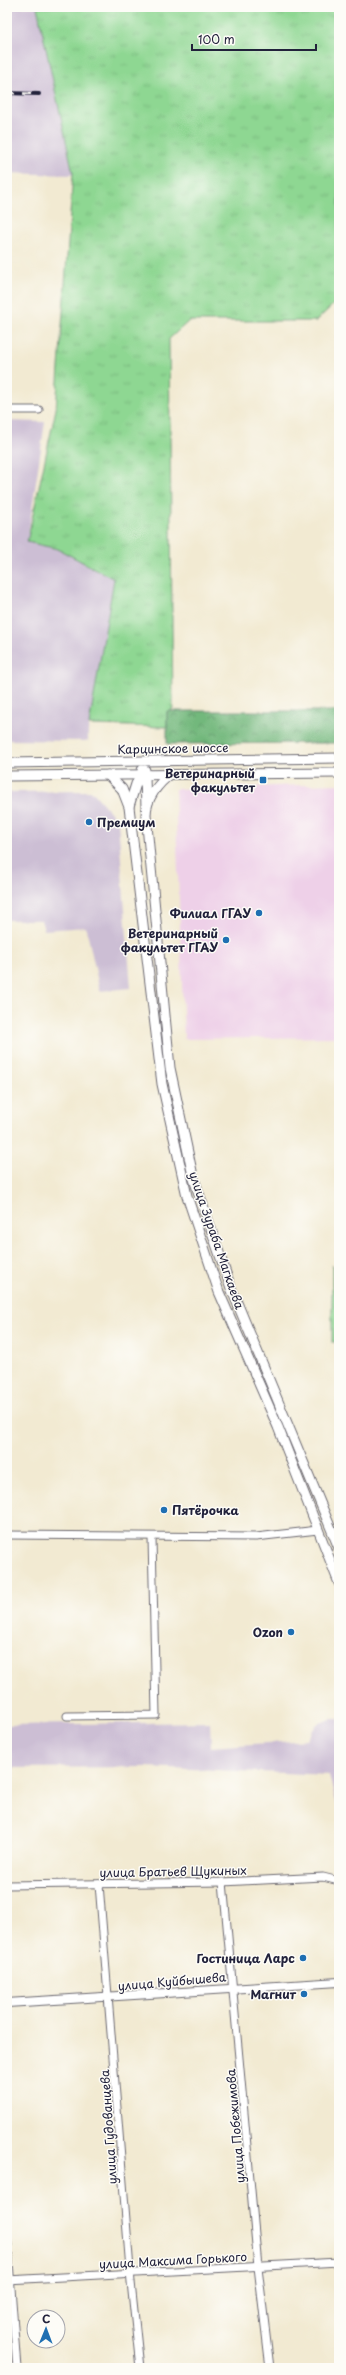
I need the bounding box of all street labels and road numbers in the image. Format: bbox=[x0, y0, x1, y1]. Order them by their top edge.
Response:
street label: Карцинское шоссе bbox=[117, 738, 229, 758]
street label: улица Зураба Магкаева bbox=[185, 1169, 249, 1312]
street label: улица Братьев Щукиных bbox=[99, 1861, 247, 1881]
street label: улица Куйбышева bbox=[117, 1967, 227, 1995]
street label: улица Гудованцева bbox=[95, 2068, 121, 2185]
street label: улица Побежимова bbox=[221, 2068, 249, 2184]
street label: улица Максима Горького bbox=[99, 2247, 248, 2273]

